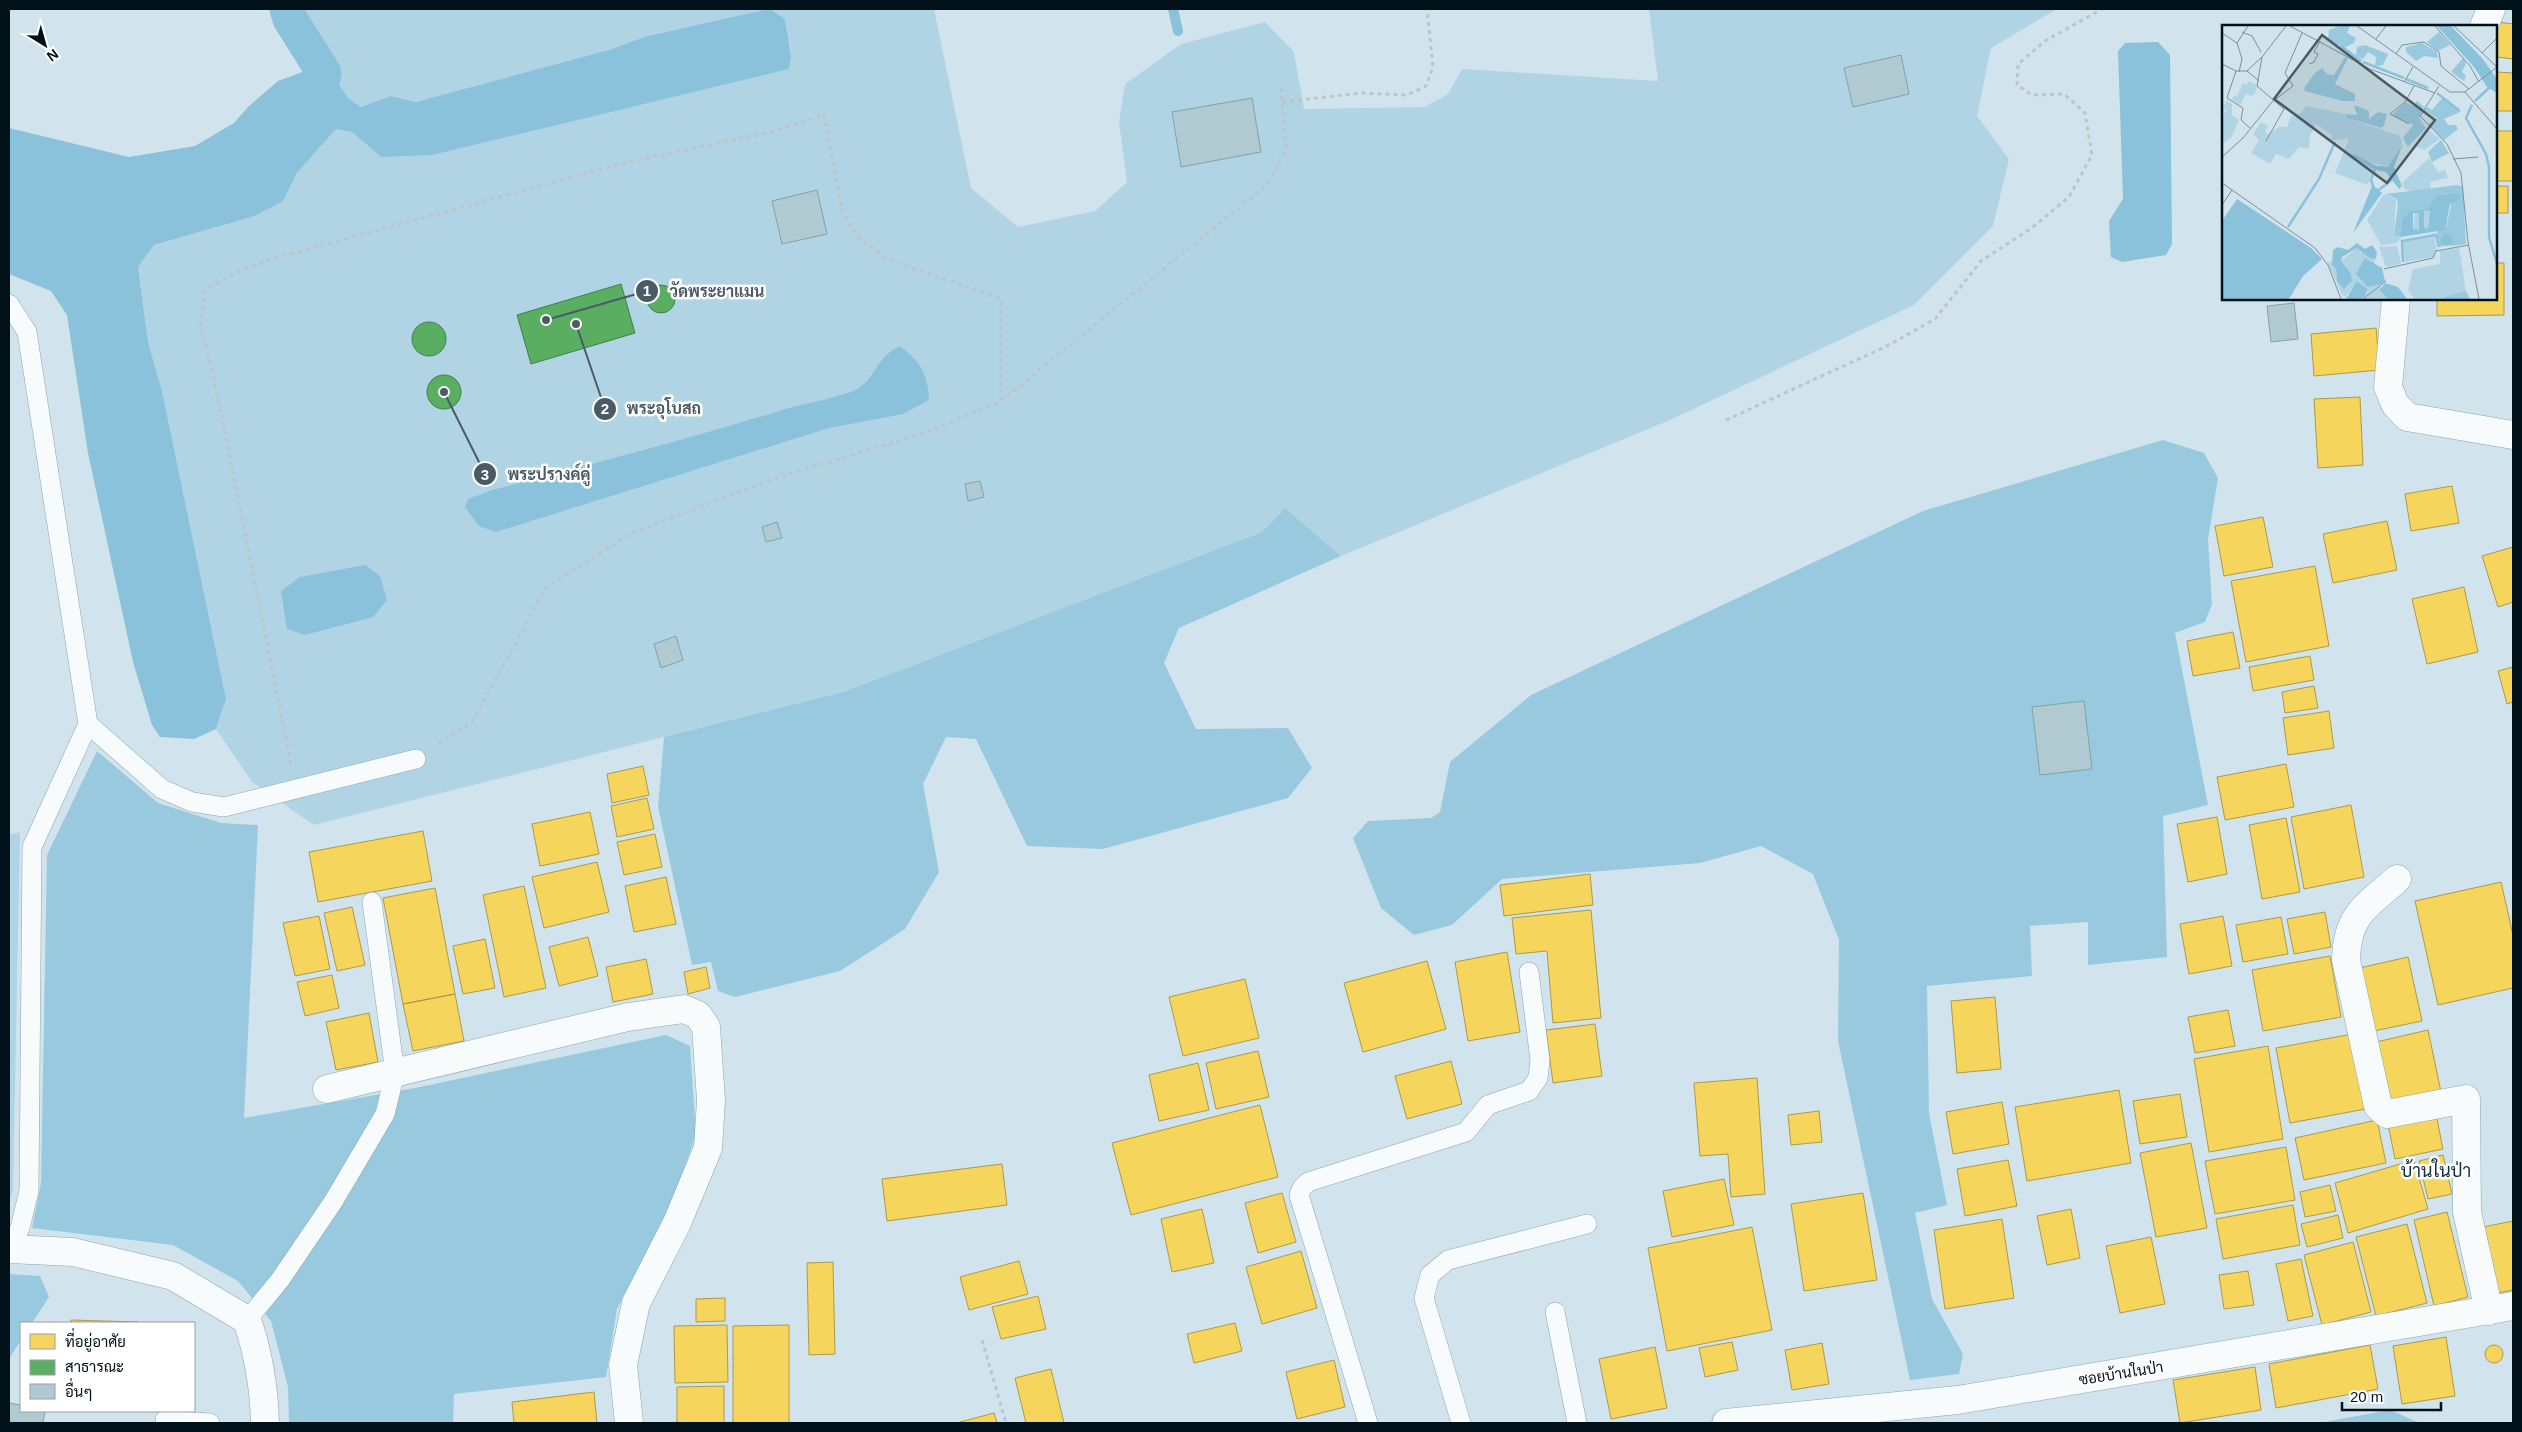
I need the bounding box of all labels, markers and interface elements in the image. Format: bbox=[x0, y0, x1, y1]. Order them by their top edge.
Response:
north arrow bbox=[20, 20, 70, 70]
inset map bbox=[2222, 25, 2497, 300]
text: N bbox=[44, 46, 62, 65]
callout: วัดพระยาแมน bbox=[635, 276, 775, 307]
text: วัดพระยาแมน bbox=[670, 281, 764, 300]
text: 1 bbox=[643, 282, 651, 299]
callout: พระอุโบสถ bbox=[592, 393, 711, 424]
text: พระอุโบสถ bbox=[627, 397, 701, 420]
text: 2 bbox=[601, 400, 609, 417]
callout: พระปรางค์คู่ bbox=[473, 459, 601, 490]
text: พระปรางค์คู่ bbox=[507, 463, 591, 487]
text: 3 bbox=[481, 466, 489, 483]
district label: บ้านในป่า bbox=[2401, 1158, 2471, 1181]
legend bbox=[20, 1322, 195, 1412]
text: ที่อยู่อาศัย bbox=[65, 1327, 126, 1352]
street label: ซอยบ้านในป่า bbox=[2077, 1357, 2165, 1388]
text: สาธารณะ bbox=[65, 1358, 124, 1375]
text: อื่นๆ bbox=[65, 1377, 93, 1401]
scale bar bbox=[2342, 1380, 2441, 1412]
text: 20 m bbox=[2350, 1388, 2383, 1405]

